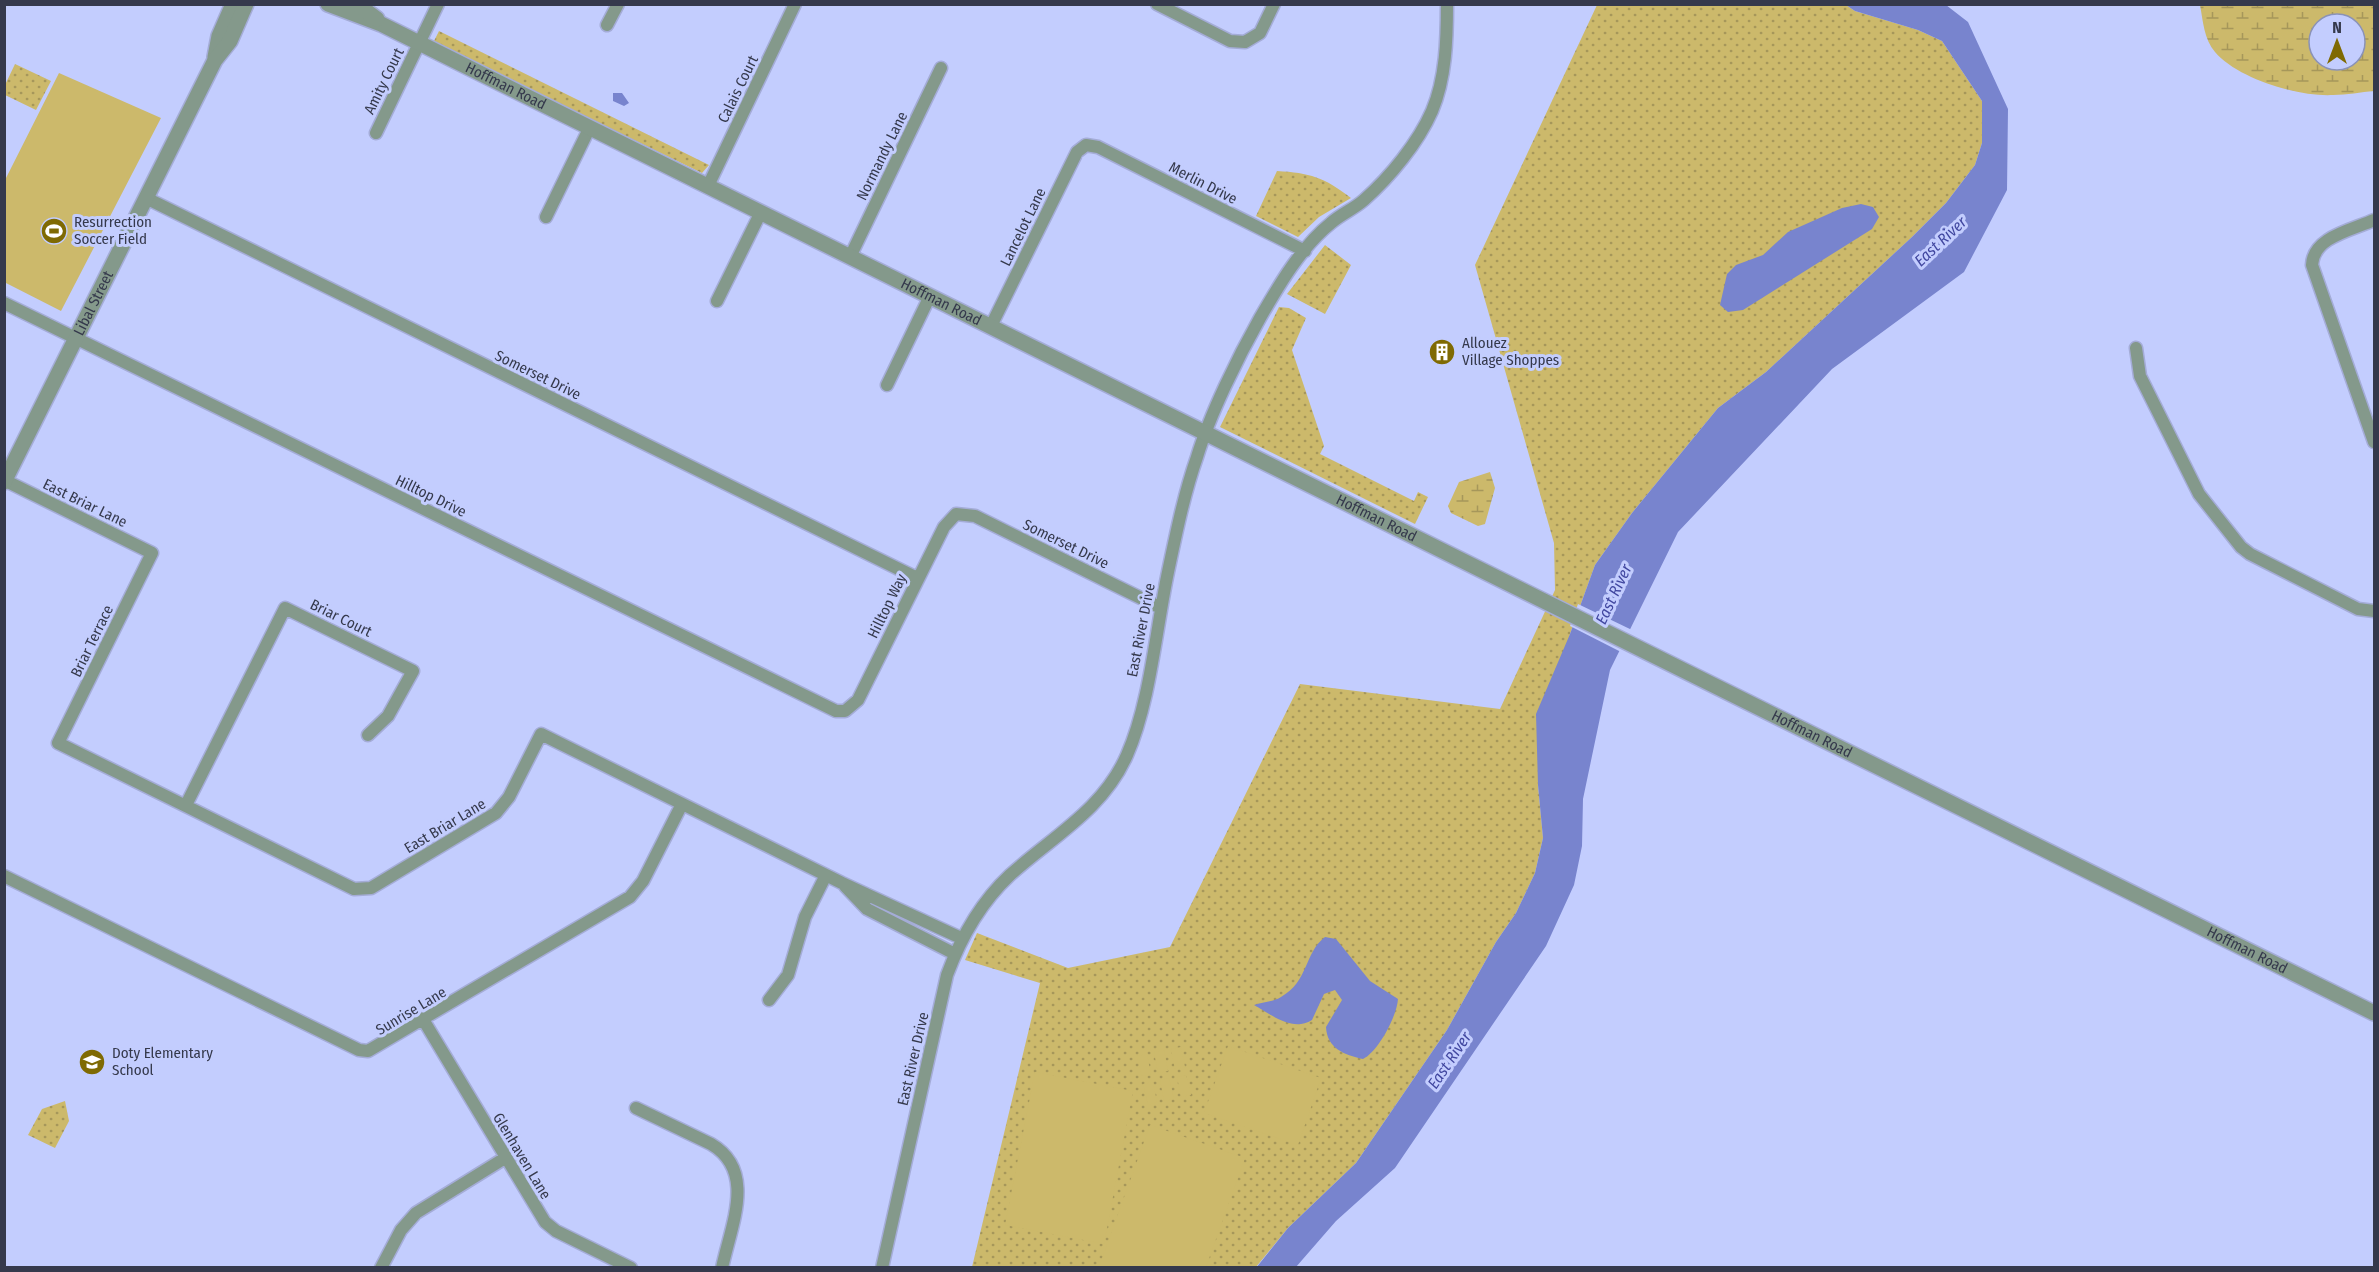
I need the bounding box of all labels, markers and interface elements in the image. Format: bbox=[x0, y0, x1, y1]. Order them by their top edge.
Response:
north arrow bbox=[2307, 12, 2367, 72]
text: N bbox=[2332, 18, 2342, 37]
street label: Amity Court bbox=[360, 45, 408, 117]
street label: Calais Court bbox=[714, 52, 762, 126]
street label: Hoffman Road bbox=[463, 58, 549, 113]
street label: Normandy Lane bbox=[853, 109, 911, 203]
street label: Merlin Drive bbox=[1166, 158, 1240, 208]
street label: Lancelot Lane bbox=[996, 185, 1050, 269]
water label: East River bbox=[1910, 212, 1971, 270]
place label: Resurrection Soccer Field bbox=[74, 213, 152, 248]
sports icon: Resurrection Soccer Field bbox=[39, 216, 69, 246]
street label: Libal Street bbox=[70, 268, 117, 338]
street label: Hoffman Road bbox=[898, 274, 984, 330]
place label: Allouez Village Shoppes bbox=[1462, 334, 1559, 369]
building icon: Allouez Village Shoppes bbox=[1427, 337, 1457, 367]
street label: Somerset Drive bbox=[492, 346, 584, 404]
street label: Hilltop Drive bbox=[393, 471, 469, 521]
street label: East Briar Lane bbox=[40, 475, 130, 531]
street label: Hoffman Road bbox=[1333, 490, 1420, 546]
street label: Somerset Drive bbox=[1020, 515, 1112, 573]
water label: East River bbox=[1591, 561, 1636, 627]
street label: Hilltop Way bbox=[864, 571, 910, 641]
street label: East River Drive bbox=[1123, 581, 1159, 679]
street label: Briar Court bbox=[307, 595, 375, 641]
street label: Briar Terrace bbox=[67, 602, 117, 680]
street label: Hoffman Road bbox=[1769, 707, 1855, 762]
street label: East Briar Lane bbox=[401, 795, 489, 857]
street label: Hoffman Road bbox=[2204, 923, 2290, 978]
street label: Sunrise Lane bbox=[373, 983, 449, 1039]
street label: East River Drive bbox=[893, 1010, 933, 1108]
water label: East River bbox=[1424, 1028, 1475, 1092]
place label: Doty Elementary School bbox=[112, 1044, 213, 1079]
school or university icon: Doty Elementary School bbox=[77, 1047, 107, 1077]
street label: Glenhaven Lane bbox=[489, 1110, 555, 1202]

